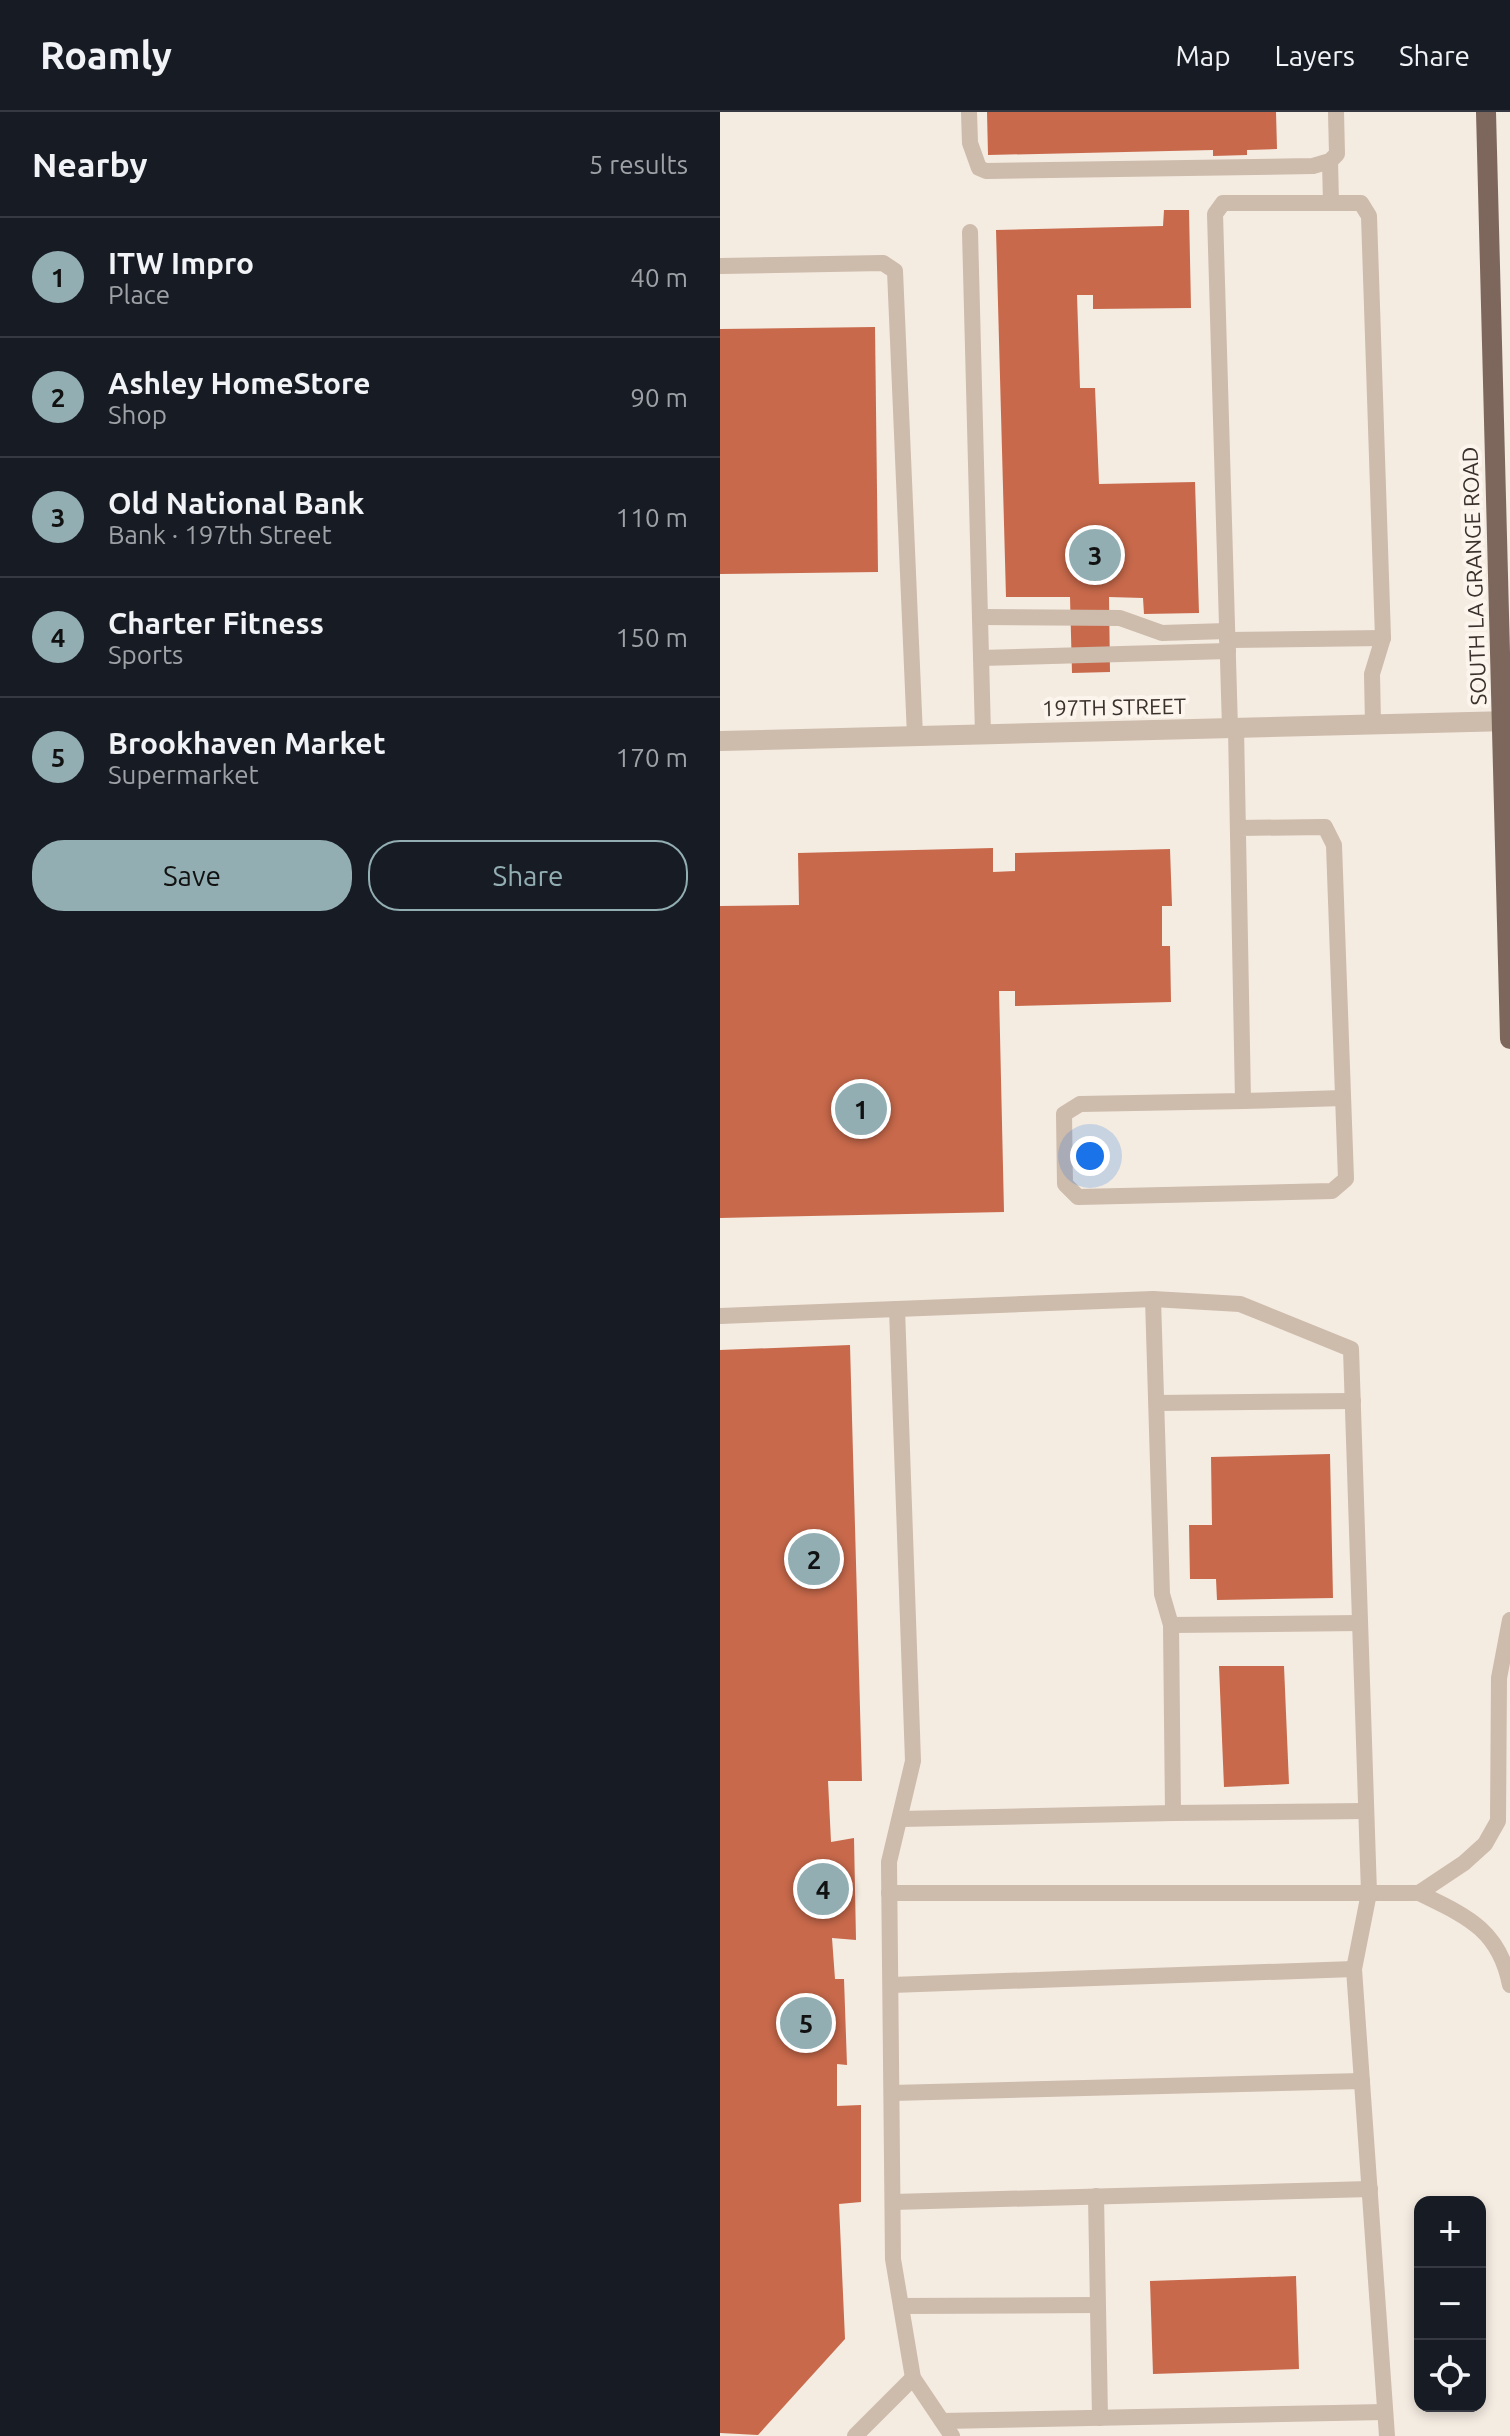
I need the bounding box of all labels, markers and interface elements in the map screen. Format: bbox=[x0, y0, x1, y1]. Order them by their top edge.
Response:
text: Roamly bbox=[40, 34, 172, 76]
text: Map bbox=[1175, 40, 1231, 71]
text: Layers bbox=[1275, 40, 1355, 71]
text: Share bbox=[1399, 40, 1470, 71]
text: Nearby bbox=[32, 145, 147, 183]
text: 5 results bbox=[589, 150, 688, 179]
text: ITW Impro bbox=[108, 246, 254, 280]
text: 1 bbox=[51, 263, 65, 292]
text: 40 m bbox=[630, 263, 688, 292]
text: Place bbox=[108, 280, 170, 309]
text: Ashley HomeStore bbox=[108, 366, 370, 400]
text: 2 bbox=[51, 383, 65, 412]
text: 90 m bbox=[630, 383, 688, 412]
text: Shop bbox=[108, 400, 167, 429]
street label: SOUTH LA GRANGE ROAD bbox=[1456, 446, 1491, 706]
text: Old National Bank bbox=[108, 486, 364, 520]
text: 3 bbox=[51, 503, 65, 532]
text: 110 m bbox=[616, 503, 688, 532]
text: Bank · 197th Street bbox=[108, 520, 332, 549]
pin: 3 bbox=[1069, 525, 1121, 585]
text: Charter Fitness bbox=[108, 606, 324, 640]
text: 4 bbox=[51, 623, 65, 652]
text: 150 m bbox=[616, 623, 688, 652]
text: Sports bbox=[108, 640, 183, 669]
street label: 197TH STREET bbox=[1042, 693, 1186, 720]
text: Brookhaven Market bbox=[108, 726, 386, 760]
text: 5 bbox=[51, 743, 65, 772]
text: 170 m bbox=[616, 743, 688, 772]
text: Supermarket bbox=[108, 760, 259, 789]
button: Save bbox=[32, 840, 352, 911]
button: Share bbox=[368, 840, 688, 911]
pin: 1 bbox=[835, 1079, 887, 1139]
your location bbox=[1070, 1136, 1110, 1176]
pin: 2 bbox=[788, 1529, 840, 1589]
pin: 4 bbox=[797, 1859, 849, 1919]
pin: 5 bbox=[780, 1993, 832, 2053]
map controls bbox=[1414, 2196, 1486, 2412]
button: + bbox=[1414, 2196, 1486, 2268]
button: − bbox=[1414, 2268, 1486, 2340]
button: locate bbox=[1414, 2340, 1486, 2412]

